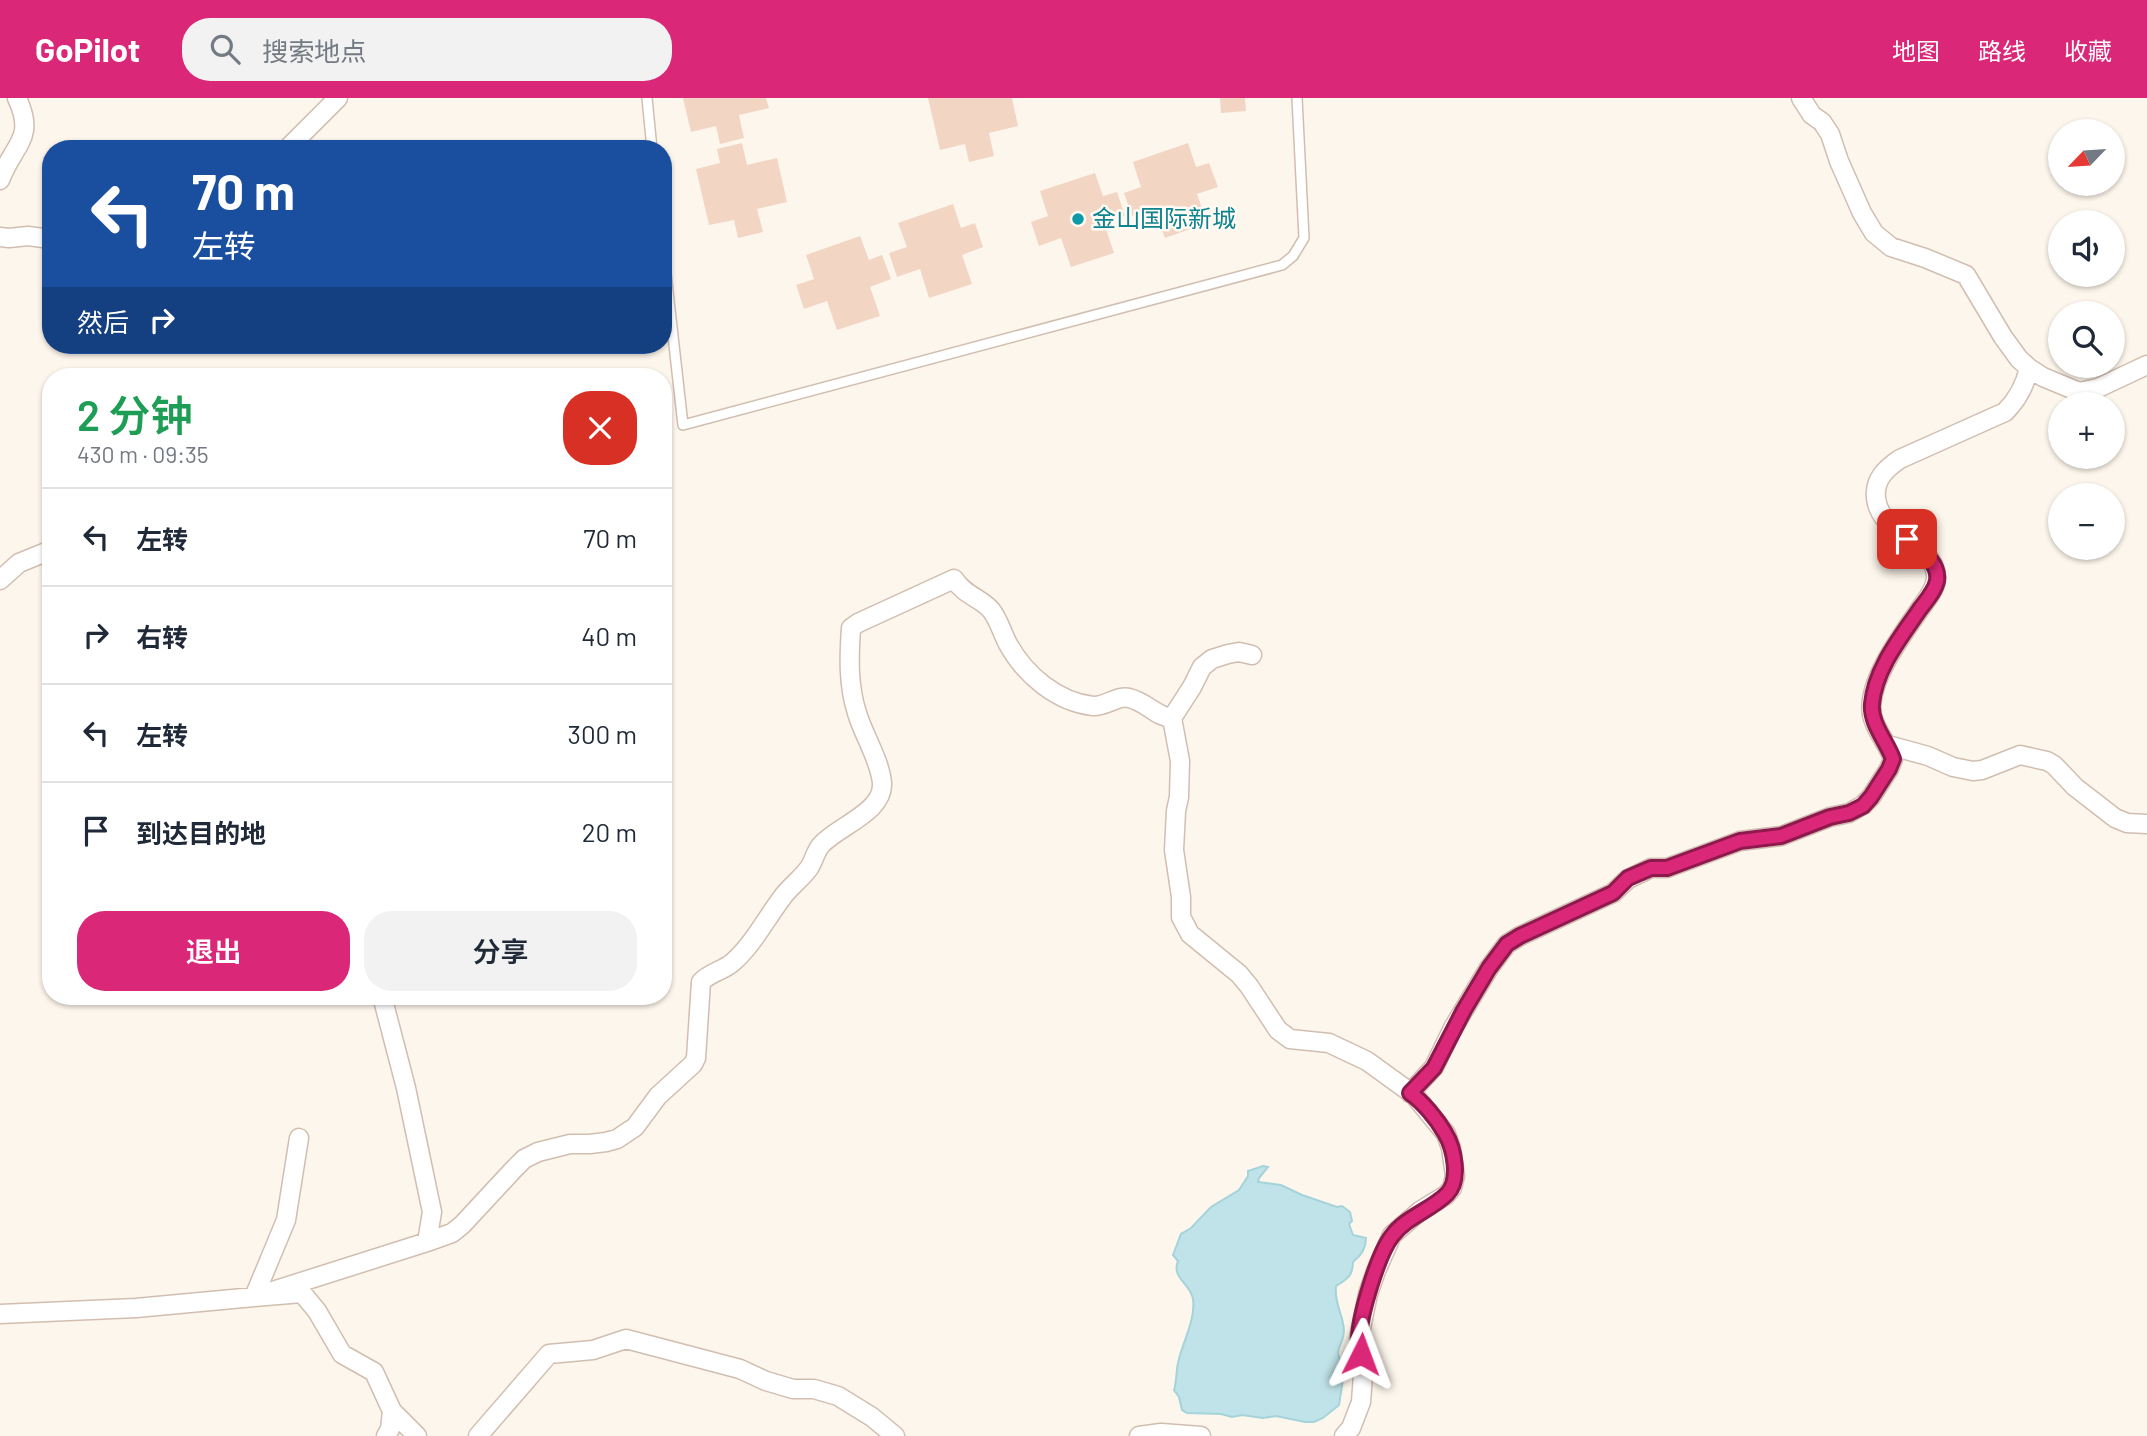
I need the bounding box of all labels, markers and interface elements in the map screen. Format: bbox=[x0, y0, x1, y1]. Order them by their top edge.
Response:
search box bbox=[182, 18, 672, 81]
text: GoPilot bbox=[35, 29, 140, 69]
icon: search bbox=[206, 30, 244, 68]
text: 搜索地点 bbox=[262, 35, 366, 66]
text: 地图 bbox=[1892, 36, 1940, 65]
text: 路线 bbox=[1978, 36, 2026, 65]
text: 收藏 bbox=[2064, 36, 2112, 65]
north arrow bbox=[2048, 119, 2124, 196]
map controls bbox=[2048, 119, 2125, 560]
text: 70 m bbox=[192, 161, 295, 220]
icon: left bbox=[77, 168, 168, 259]
place label: 金山国际新城 bbox=[1092, 203, 1236, 232]
button: sound bbox=[2048, 210, 2125, 287]
marker: 金山国际新城 bbox=[1070, 211, 1086, 227]
text: 左转 bbox=[192, 226, 256, 264]
icon: right bbox=[143, 301, 181, 339]
button: search bbox=[2048, 301, 2125, 378]
text: 然后 bbox=[77, 306, 129, 337]
text: 2 分钟 bbox=[77, 389, 193, 439]
button: close bbox=[563, 391, 637, 465]
button: + bbox=[2048, 392, 2125, 469]
text: 430 m · 09:35 bbox=[77, 440, 209, 468]
button: − bbox=[2048, 483, 2125, 560]
pin bbox=[1877, 509, 1937, 569]
icon: left bbox=[77, 518, 115, 556]
icon: arrive bbox=[1888, 520, 1926, 558]
text: 70 m bbox=[583, 522, 637, 553]
text: 左转 bbox=[136, 523, 188, 554]
icon: right bbox=[77, 616, 115, 654]
text: 40 m bbox=[581, 620, 637, 651]
text: 右转 bbox=[136, 621, 188, 652]
icon: left bbox=[77, 714, 115, 752]
text: 300 m bbox=[568, 718, 637, 749]
text: 左转 bbox=[136, 719, 188, 750]
icon: arrive bbox=[77, 812, 115, 850]
text: 20 m bbox=[582, 816, 637, 847]
text: 到达目的地 bbox=[136, 817, 266, 848]
button: 退出 bbox=[77, 911, 350, 991]
button: 分享 bbox=[364, 911, 637, 991]
position arrow bbox=[1324, 1317, 1398, 1391]

